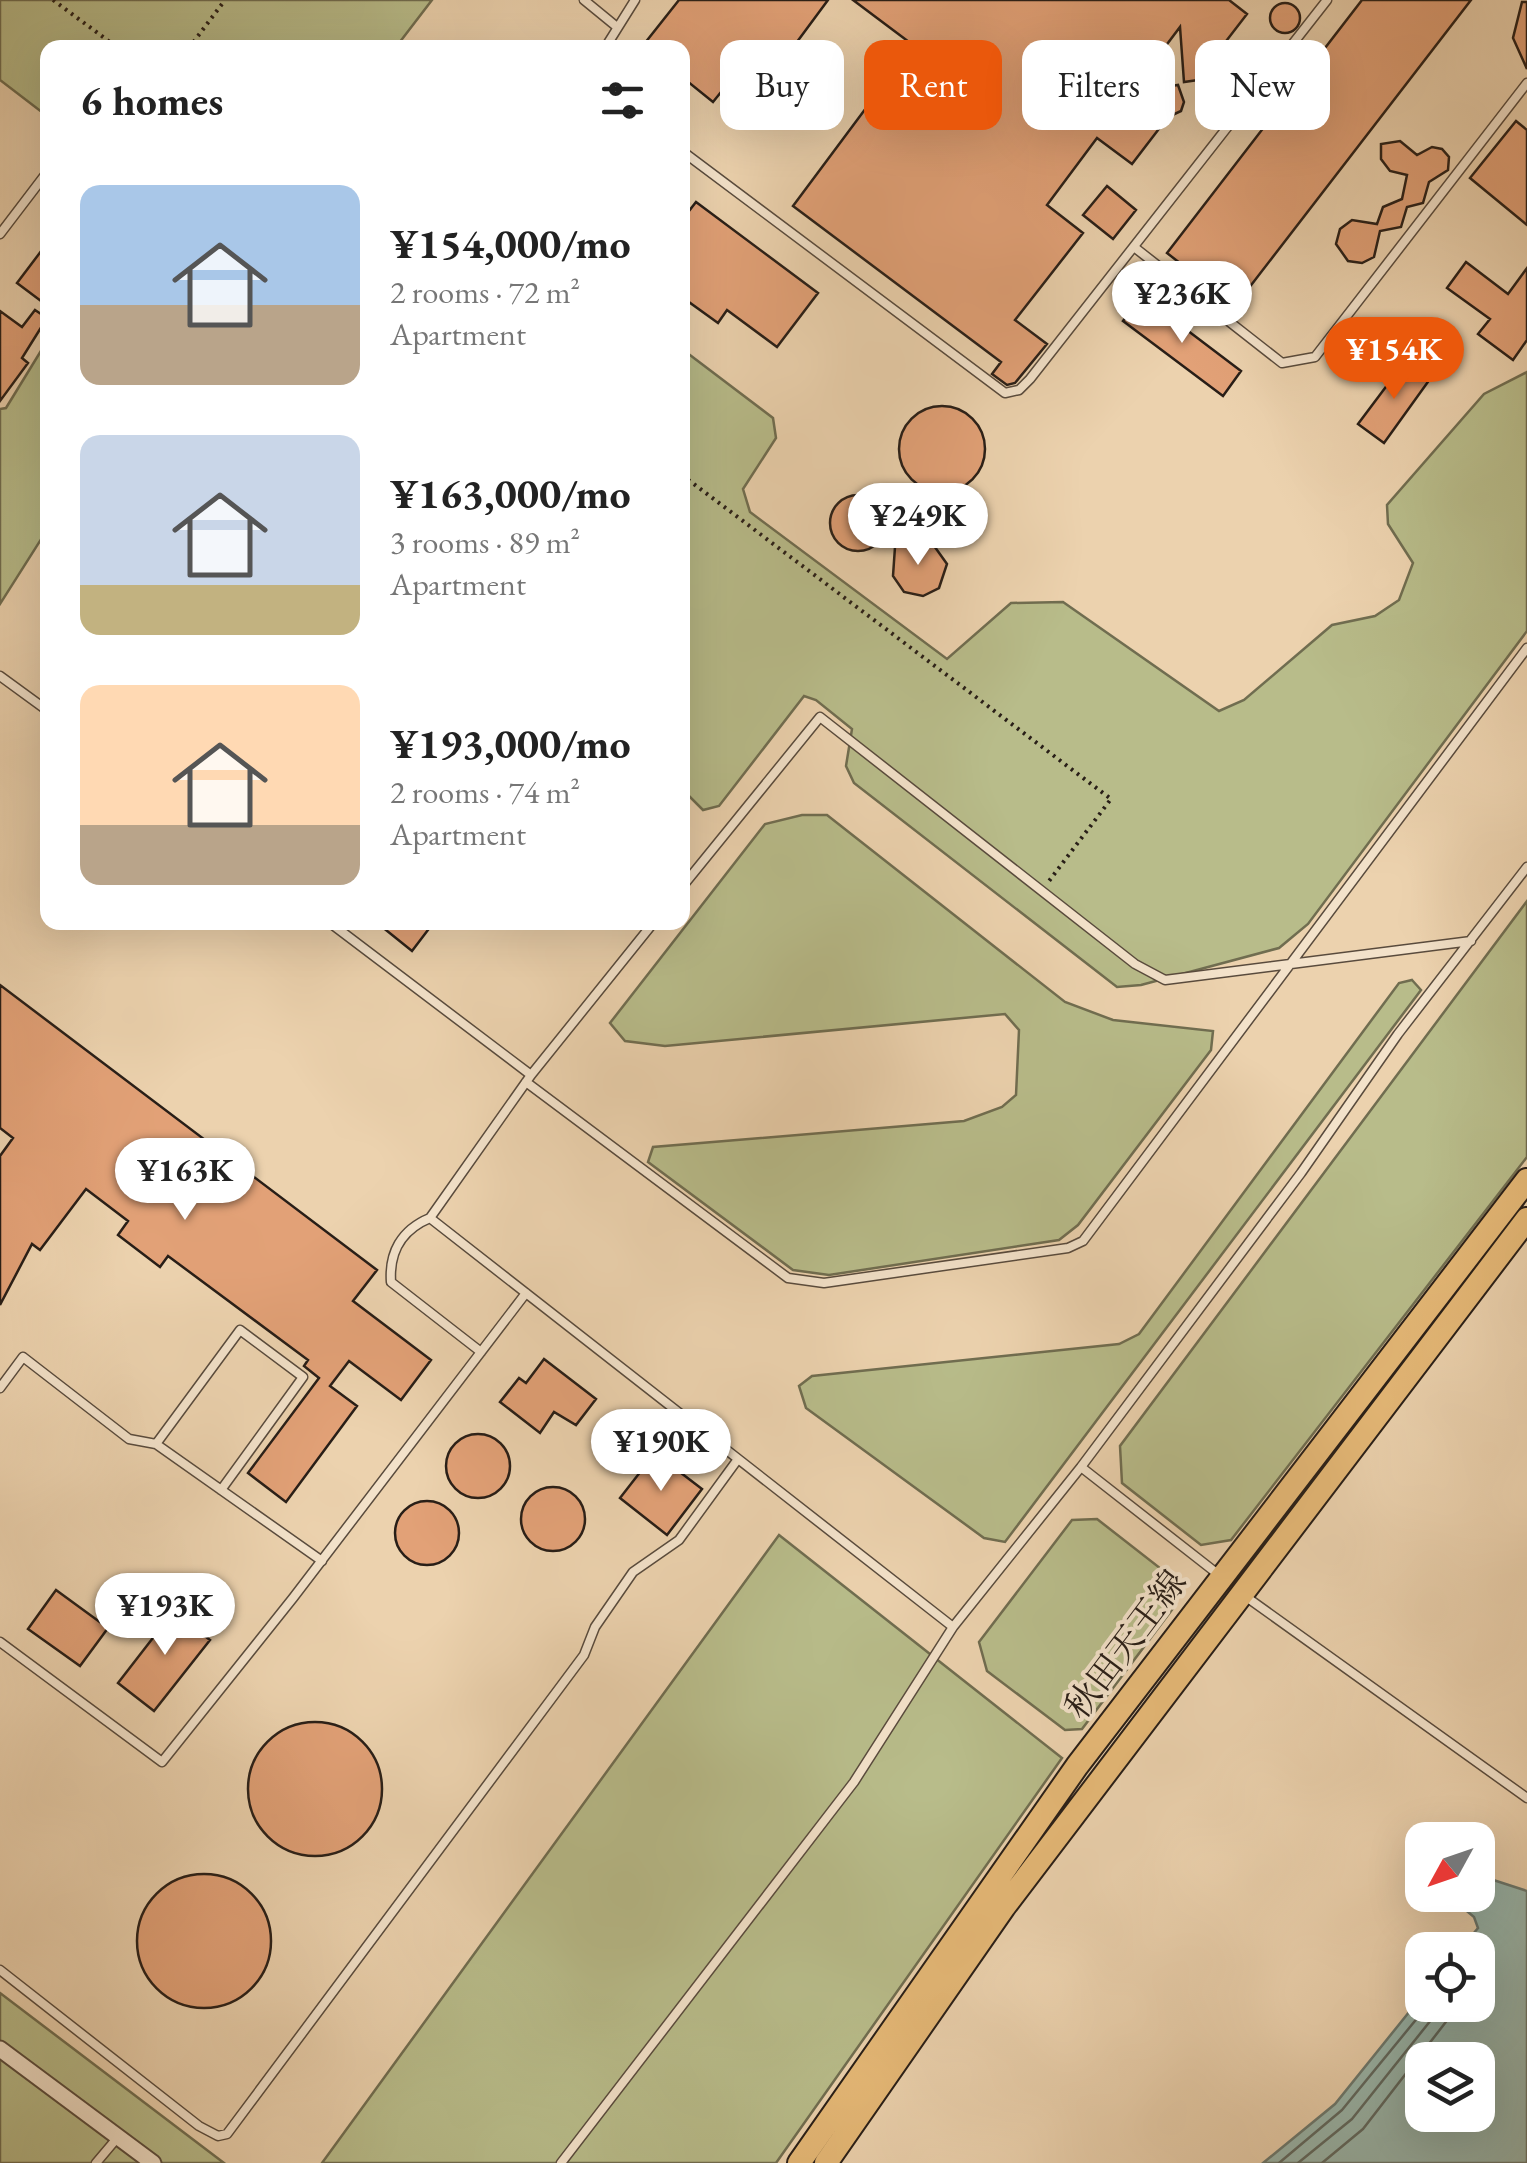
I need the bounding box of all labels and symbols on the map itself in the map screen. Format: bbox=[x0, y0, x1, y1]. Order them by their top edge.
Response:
pin: ¥236K bbox=[1112, 261, 1252, 346]
pin: ¥154K bbox=[1324, 317, 1464, 402]
pin: ¥249K bbox=[848, 483, 988, 568]
pin: ¥163K bbox=[115, 1138, 255, 1223]
pin: ¥190K bbox=[591, 1409, 731, 1494]
street label: 秋田天王線 bbox=[1054, 1561, 1196, 1727]
pin: ¥193K bbox=[95, 1573, 235, 1658]
north arrow bbox=[1405, 1822, 1495, 1912]

